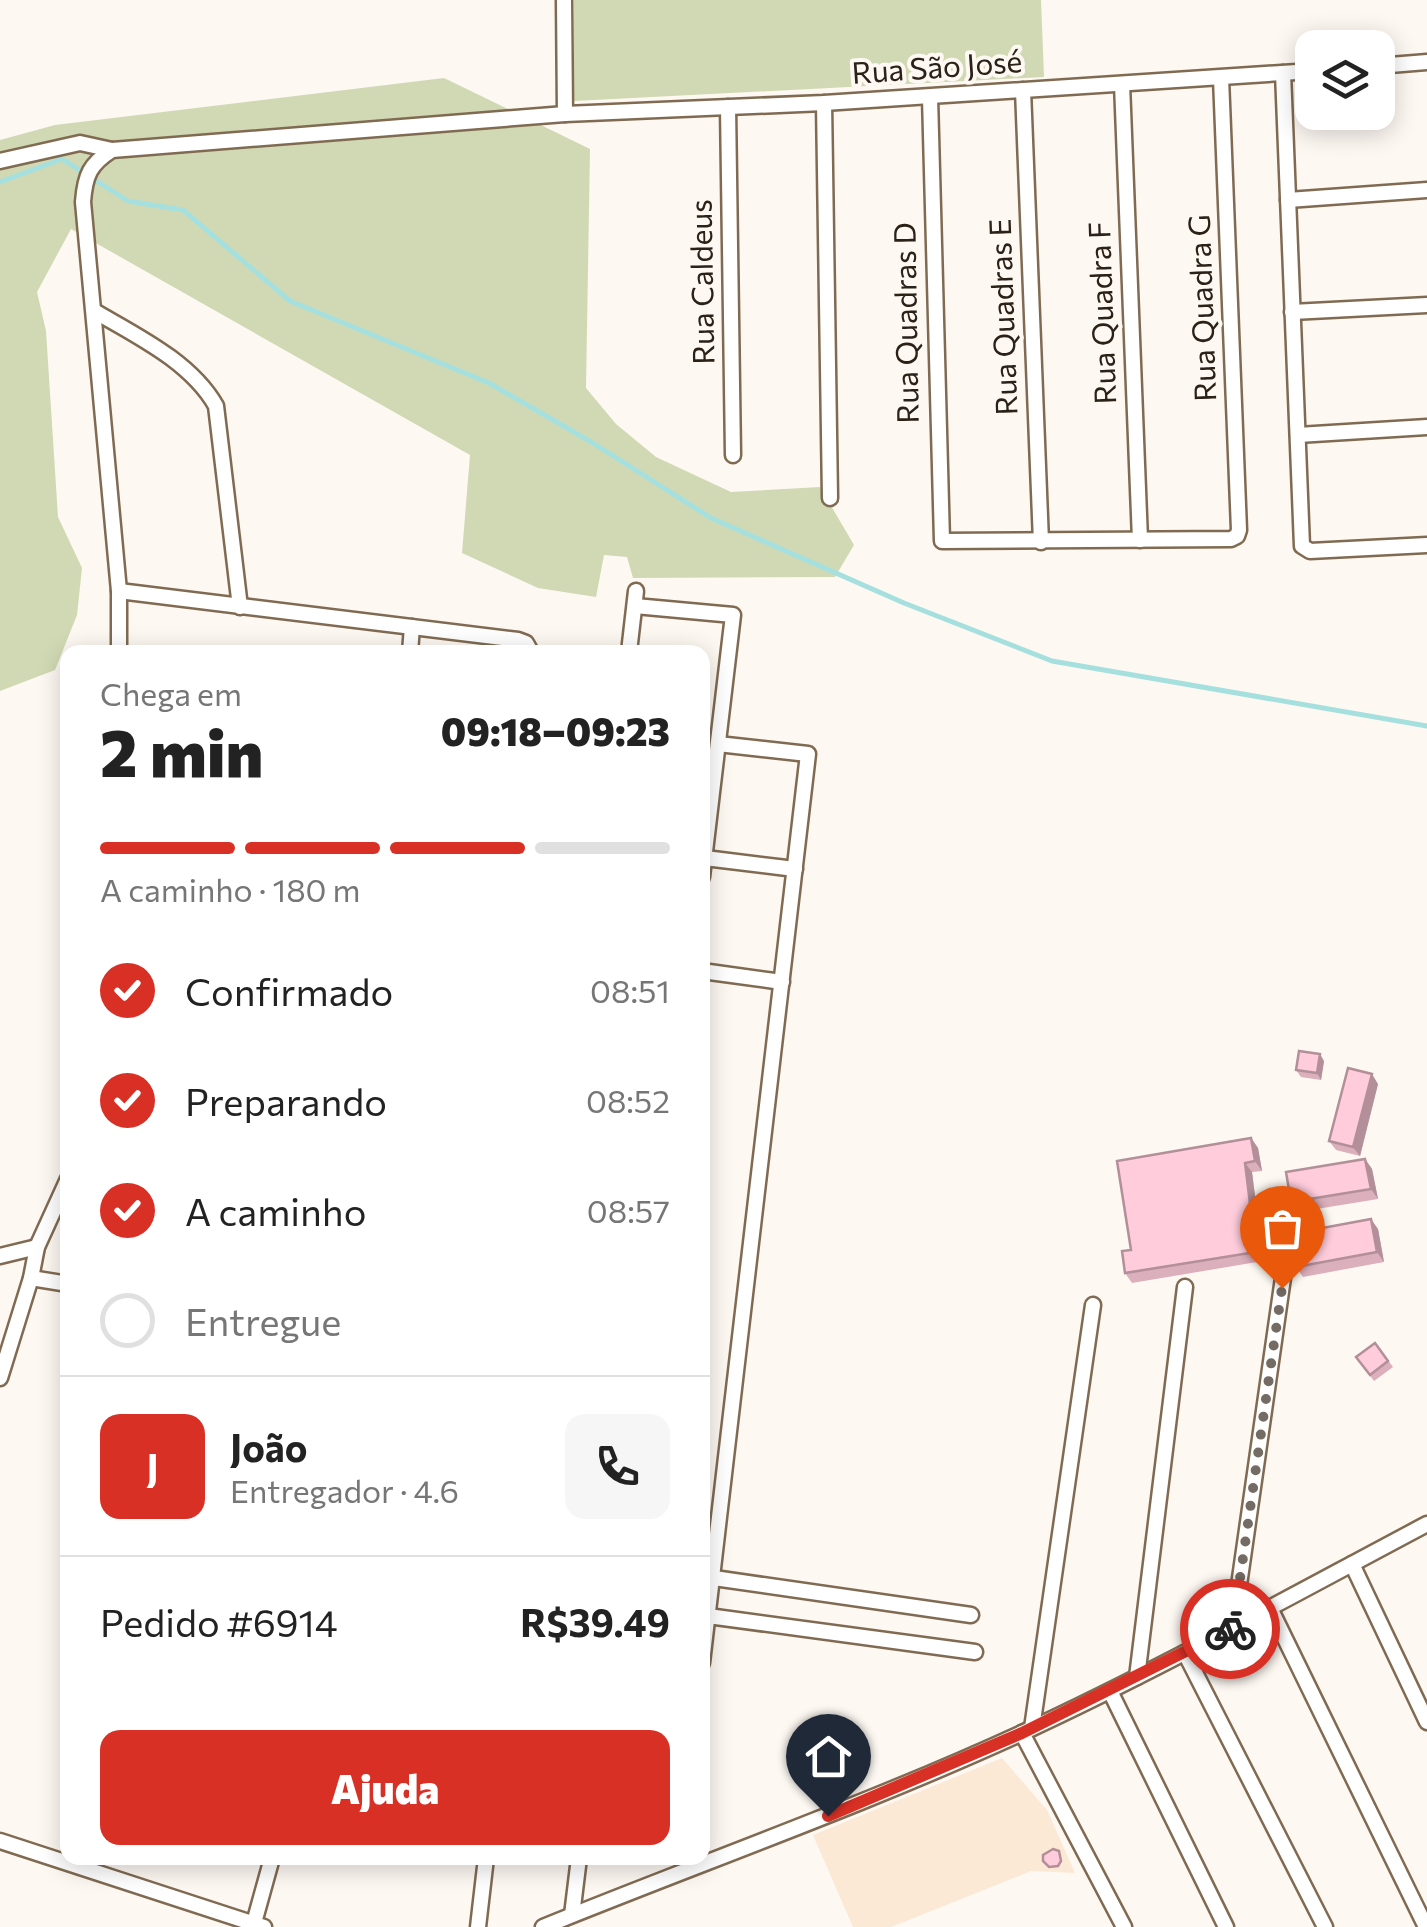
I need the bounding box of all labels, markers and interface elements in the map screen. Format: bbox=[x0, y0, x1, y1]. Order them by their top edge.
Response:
map controls bbox=[1295, 30, 1395, 130]
button: layers bbox=[1295, 30, 1395, 130]
street label: Rua São José bbox=[850, 41, 1023, 90]
street label: Rua Caldeus bbox=[681, 199, 720, 365]
street label: Rua Quadra G bbox=[1179, 214, 1222, 402]
street label: Rua Quadras E bbox=[980, 218, 1023, 416]
street label: Rua Quadra F bbox=[1079, 221, 1122, 405]
street label: Rua Quadras D bbox=[884, 222, 925, 424]
text: Chega em bbox=[100, 673, 242, 713]
text: 09:18–09:23 bbox=[441, 707, 670, 754]
text: 2 min bbox=[100, 711, 263, 790]
text: A caminho · 180 m bbox=[100, 869, 361, 909]
icon: check bbox=[100, 963, 155, 1018]
text: Confirmado bbox=[185, 967, 393, 1014]
text: 08:51 bbox=[590, 970, 670, 1010]
icon: check bbox=[100, 1073, 155, 1128]
text: Preparando bbox=[185, 1077, 387, 1124]
text: 08:52 bbox=[586, 1080, 670, 1120]
icon: check bbox=[100, 1183, 155, 1238]
pin bbox=[1240, 1186, 1325, 1289]
text: A caminho bbox=[185, 1187, 366, 1234]
text: 08:57 bbox=[587, 1190, 670, 1230]
icon: bag bbox=[1255, 1201, 1310, 1256]
text: Entregue bbox=[185, 1297, 341, 1344]
button: phone bbox=[565, 1414, 670, 1519]
text: João bbox=[230, 1423, 307, 1470]
text: J bbox=[146, 1443, 159, 1490]
text: Entregador · 4.6 bbox=[230, 1470, 459, 1510]
courier bbox=[1180, 1579, 1280, 1679]
text: Pedido #6914 bbox=[100, 1598, 338, 1645]
text: R$39.49 bbox=[520, 1598, 670, 1645]
icon: bike bbox=[1203, 1602, 1258, 1657]
pin bbox=[786, 1714, 871, 1817]
icon: home bbox=[801, 1729, 856, 1784]
button: Ajuda bbox=[100, 1730, 670, 1845]

